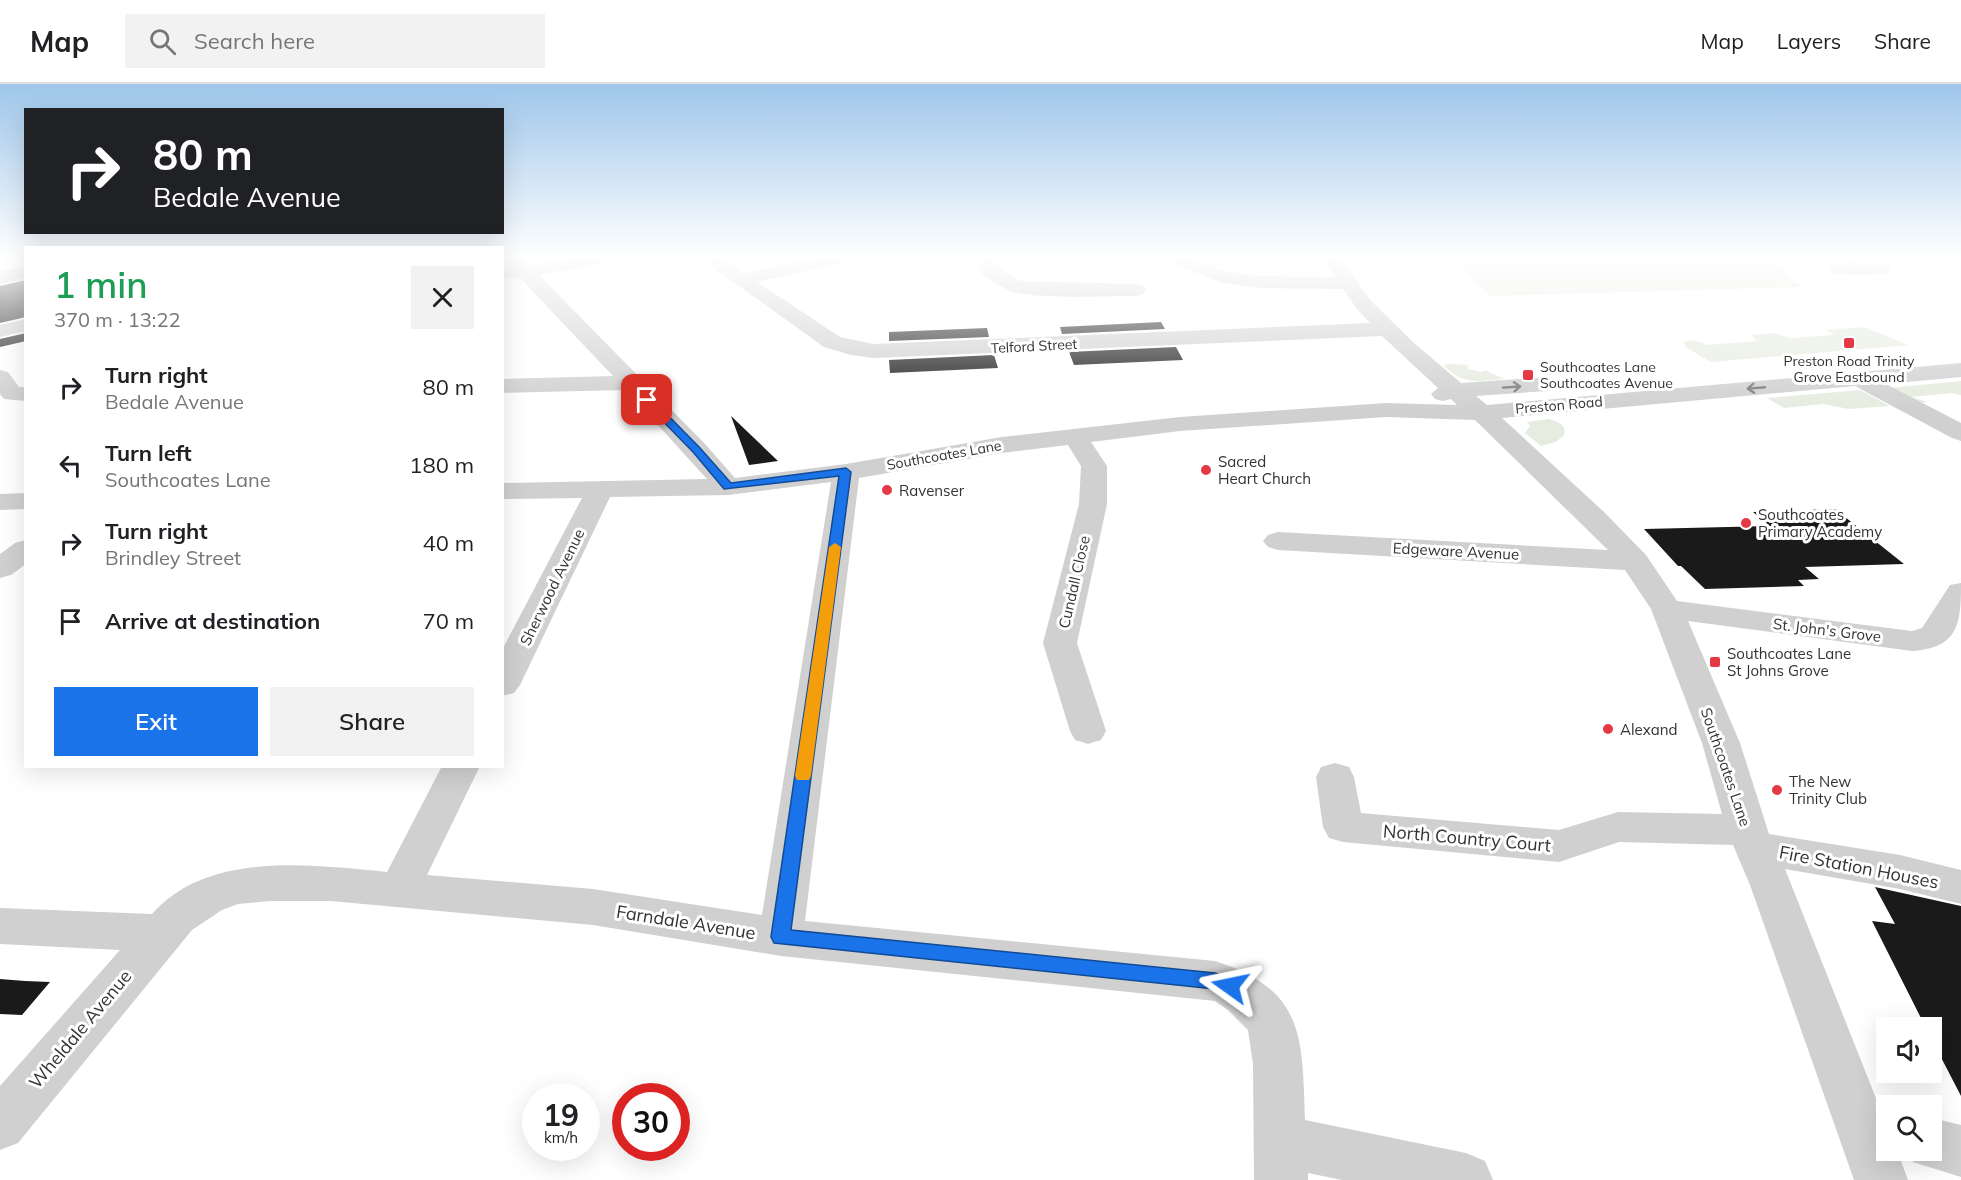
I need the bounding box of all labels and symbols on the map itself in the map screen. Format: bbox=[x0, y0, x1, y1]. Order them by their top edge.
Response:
street label: Telford Street bbox=[990, 335, 1078, 357]
marker: Preston Road Trinity Grove Eastbound bbox=[1842, 336, 1856, 350]
place label: Preston Road Trinity Grove Eastbound bbox=[1784, 352, 1915, 386]
place label: Southcoates Lane Southcoates Avenue bbox=[1540, 358, 1673, 392]
marker: Southcoates Lane Southcoates Avenue bbox=[1521, 368, 1535, 382]
pin bbox=[621, 374, 672, 425]
one-way arrow bbox=[1501, 381, 1521, 392]
one-way arrow bbox=[1747, 383, 1767, 394]
street label: Preston Road bbox=[1515, 392, 1603, 418]
street label: Southcoates Lane bbox=[885, 436, 1003, 474]
place label: Sacred Heart Church bbox=[1218, 452, 1311, 488]
marker: Sacred Heart Church bbox=[1199, 463, 1213, 477]
place label: Ravenser bbox=[899, 481, 965, 500]
marker: Ravenser bbox=[880, 483, 894, 497]
place label: Southcoates Primary Academy bbox=[1758, 505, 1882, 541]
marker: Southcoates Primary Academy bbox=[1739, 516, 1753, 530]
street label: Sherwood Avenue bbox=[516, 526, 588, 648]
street label: Cundall Close bbox=[1054, 534, 1094, 630]
street label: Edgeware Avenue bbox=[1392, 538, 1520, 564]
street label: St. John's Grove bbox=[1772, 614, 1882, 646]
place label: Southcoates Lane St Johns Grove bbox=[1727, 644, 1851, 680]
marker: Southcoates Lane St Johns Grove bbox=[1708, 655, 1722, 669]
street label: Southcoates Lane bbox=[1697, 705, 1755, 829]
place label: Alexand bbox=[1620, 720, 1677, 739]
marker: Alexand bbox=[1601, 722, 1615, 736]
place label: The New Trinity Club bbox=[1789, 772, 1867, 808]
marker: The New Trinity Club bbox=[1770, 783, 1784, 797]
street label: North Country Court bbox=[1382, 819, 1552, 857]
street label: Fire Station Houses bbox=[1777, 840, 1941, 894]
street label: Farndale Avenue bbox=[615, 900, 757, 944]
position arrow bbox=[1198, 954, 1262, 1018]
street label: Wheldale Avenue bbox=[24, 965, 136, 1093]
speed limit sign: 30 bbox=[612, 1083, 690, 1161]

